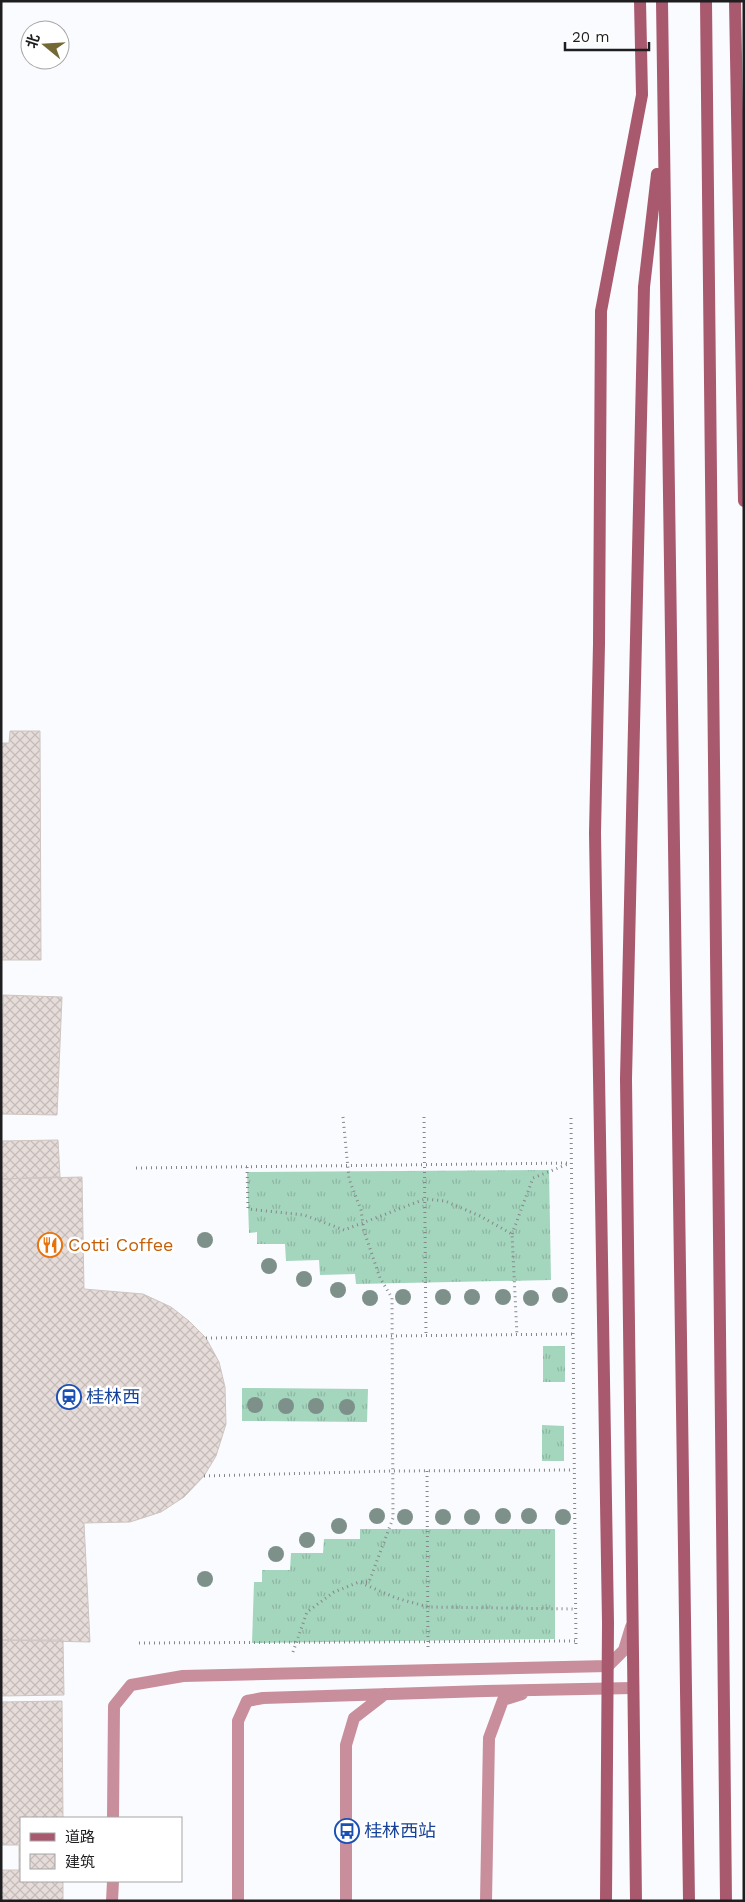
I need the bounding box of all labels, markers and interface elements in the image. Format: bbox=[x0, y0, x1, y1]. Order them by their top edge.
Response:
north arrow bbox=[20, 20, 70, 70]
scale bar bbox=[565, 20, 649, 52]
text: 20 m bbox=[572, 28, 610, 46]
text: 北 bbox=[23, 32, 42, 50]
restaurant icon: Cotti Coffee bbox=[37, 1232, 63, 1258]
place label: Cotti Coffee bbox=[68, 1234, 174, 1255]
station icon: 桂林西 bbox=[56, 1384, 82, 1410]
place label: 桂林西 bbox=[86, 1386, 140, 1407]
legend bbox=[20, 1817, 182, 1882]
bus stop icon: 桂林西站 bbox=[334, 1818, 360, 1844]
place label: 桂林西站 bbox=[364, 1820, 436, 1841]
text: 道路 bbox=[65, 1828, 95, 1846]
text: 建筑 bbox=[65, 1853, 95, 1871]

